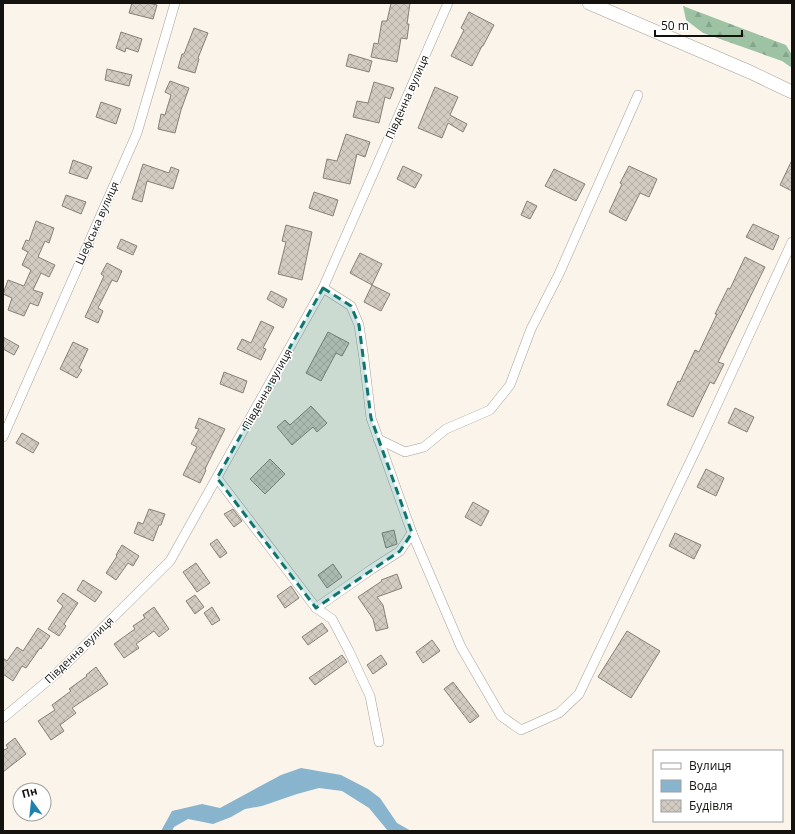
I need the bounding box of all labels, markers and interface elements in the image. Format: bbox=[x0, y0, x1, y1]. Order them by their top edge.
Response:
scale bar bbox=[655, 12, 742, 38]
text: 50 m bbox=[661, 17, 689, 34]
street label: Південна вулиця bbox=[381, 52, 432, 141]
street label: Шефська вулиця bbox=[71, 179, 122, 267]
street label: Південна вулиця bbox=[238, 346, 295, 432]
street label: Південна вулиця bbox=[41, 613, 116, 687]
legend bbox=[653, 750, 783, 822]
text: Вулиця bbox=[689, 757, 731, 774]
text: Вода bbox=[689, 777, 718, 794]
north arrow bbox=[12, 782, 52, 822]
text: Пн bbox=[20, 783, 39, 801]
text: Будівля bbox=[689, 797, 733, 814]

